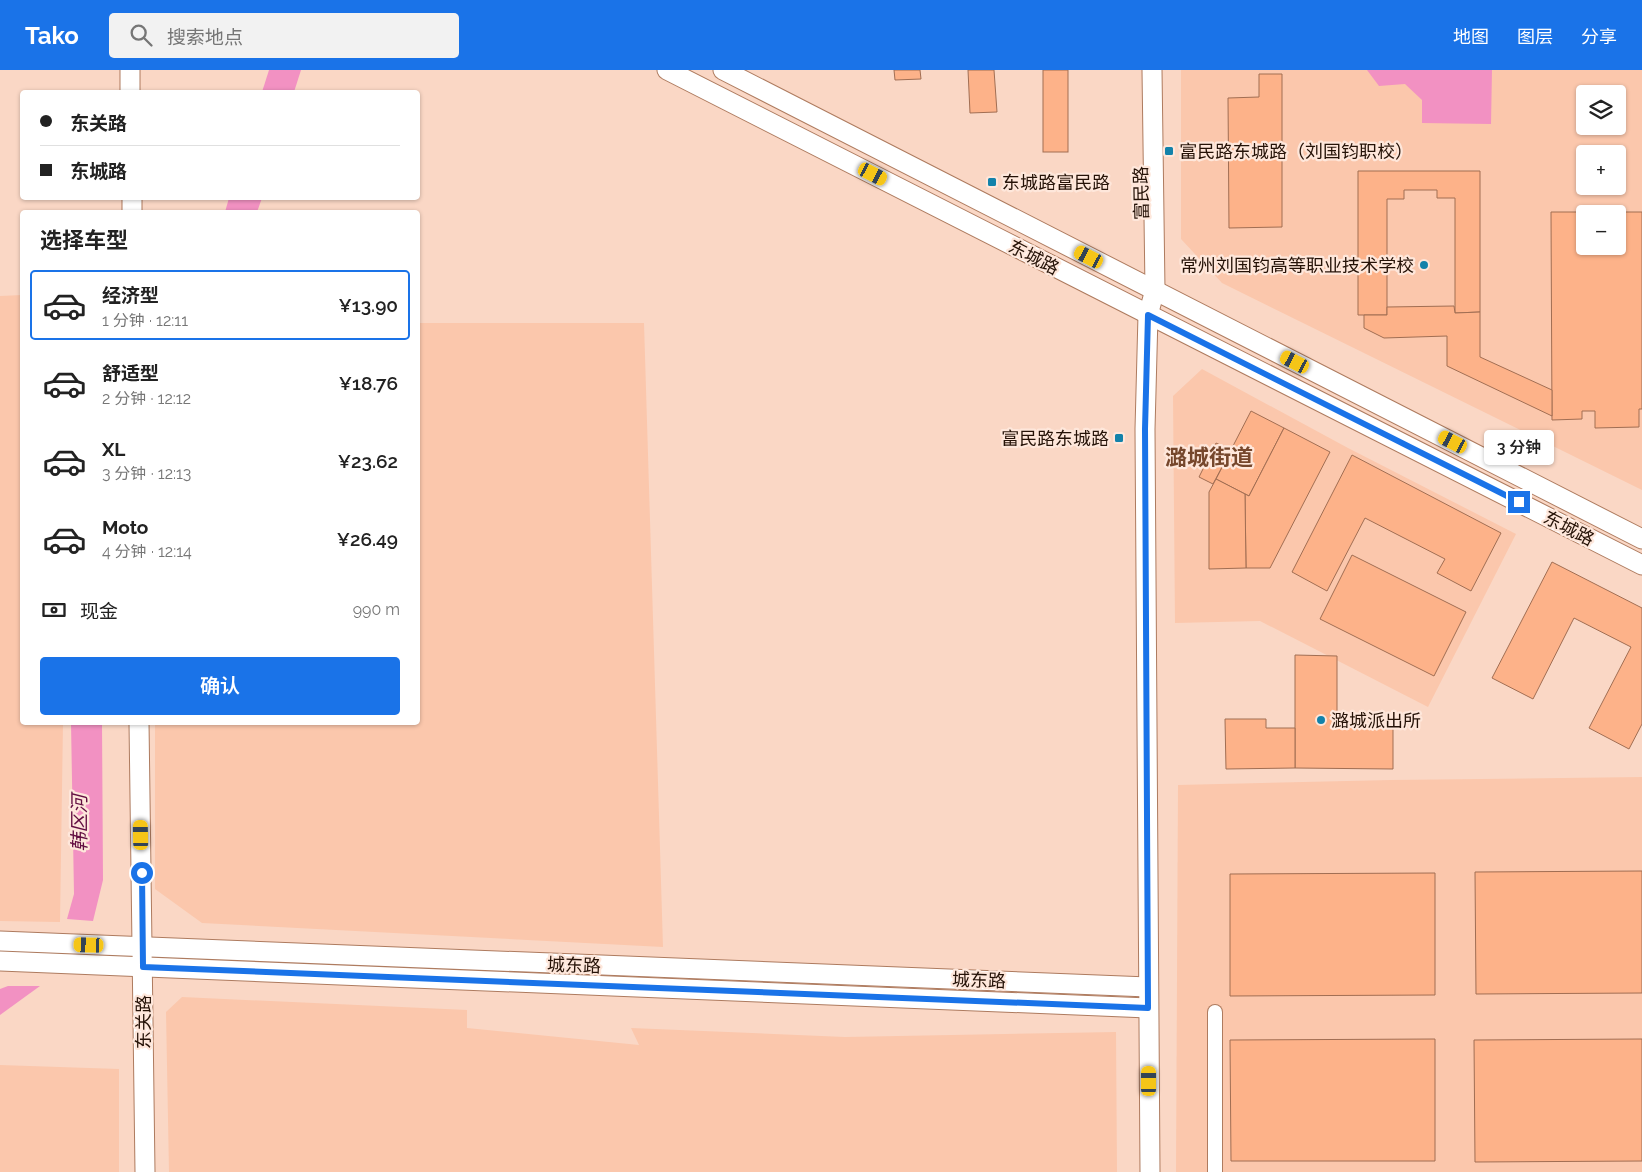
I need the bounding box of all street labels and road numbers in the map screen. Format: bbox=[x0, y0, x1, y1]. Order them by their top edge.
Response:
street label: 富民路 bbox=[1130, 166, 1152, 220]
street label: 东城路 bbox=[1005, 235, 1063, 279]
street label: 东城路 bbox=[1540, 506, 1598, 550]
street label: 城东路 bbox=[547, 954, 601, 976]
street label: 城东路 bbox=[952, 969, 1006, 991]
street label: 东关路 bbox=[133, 995, 154, 1049]

